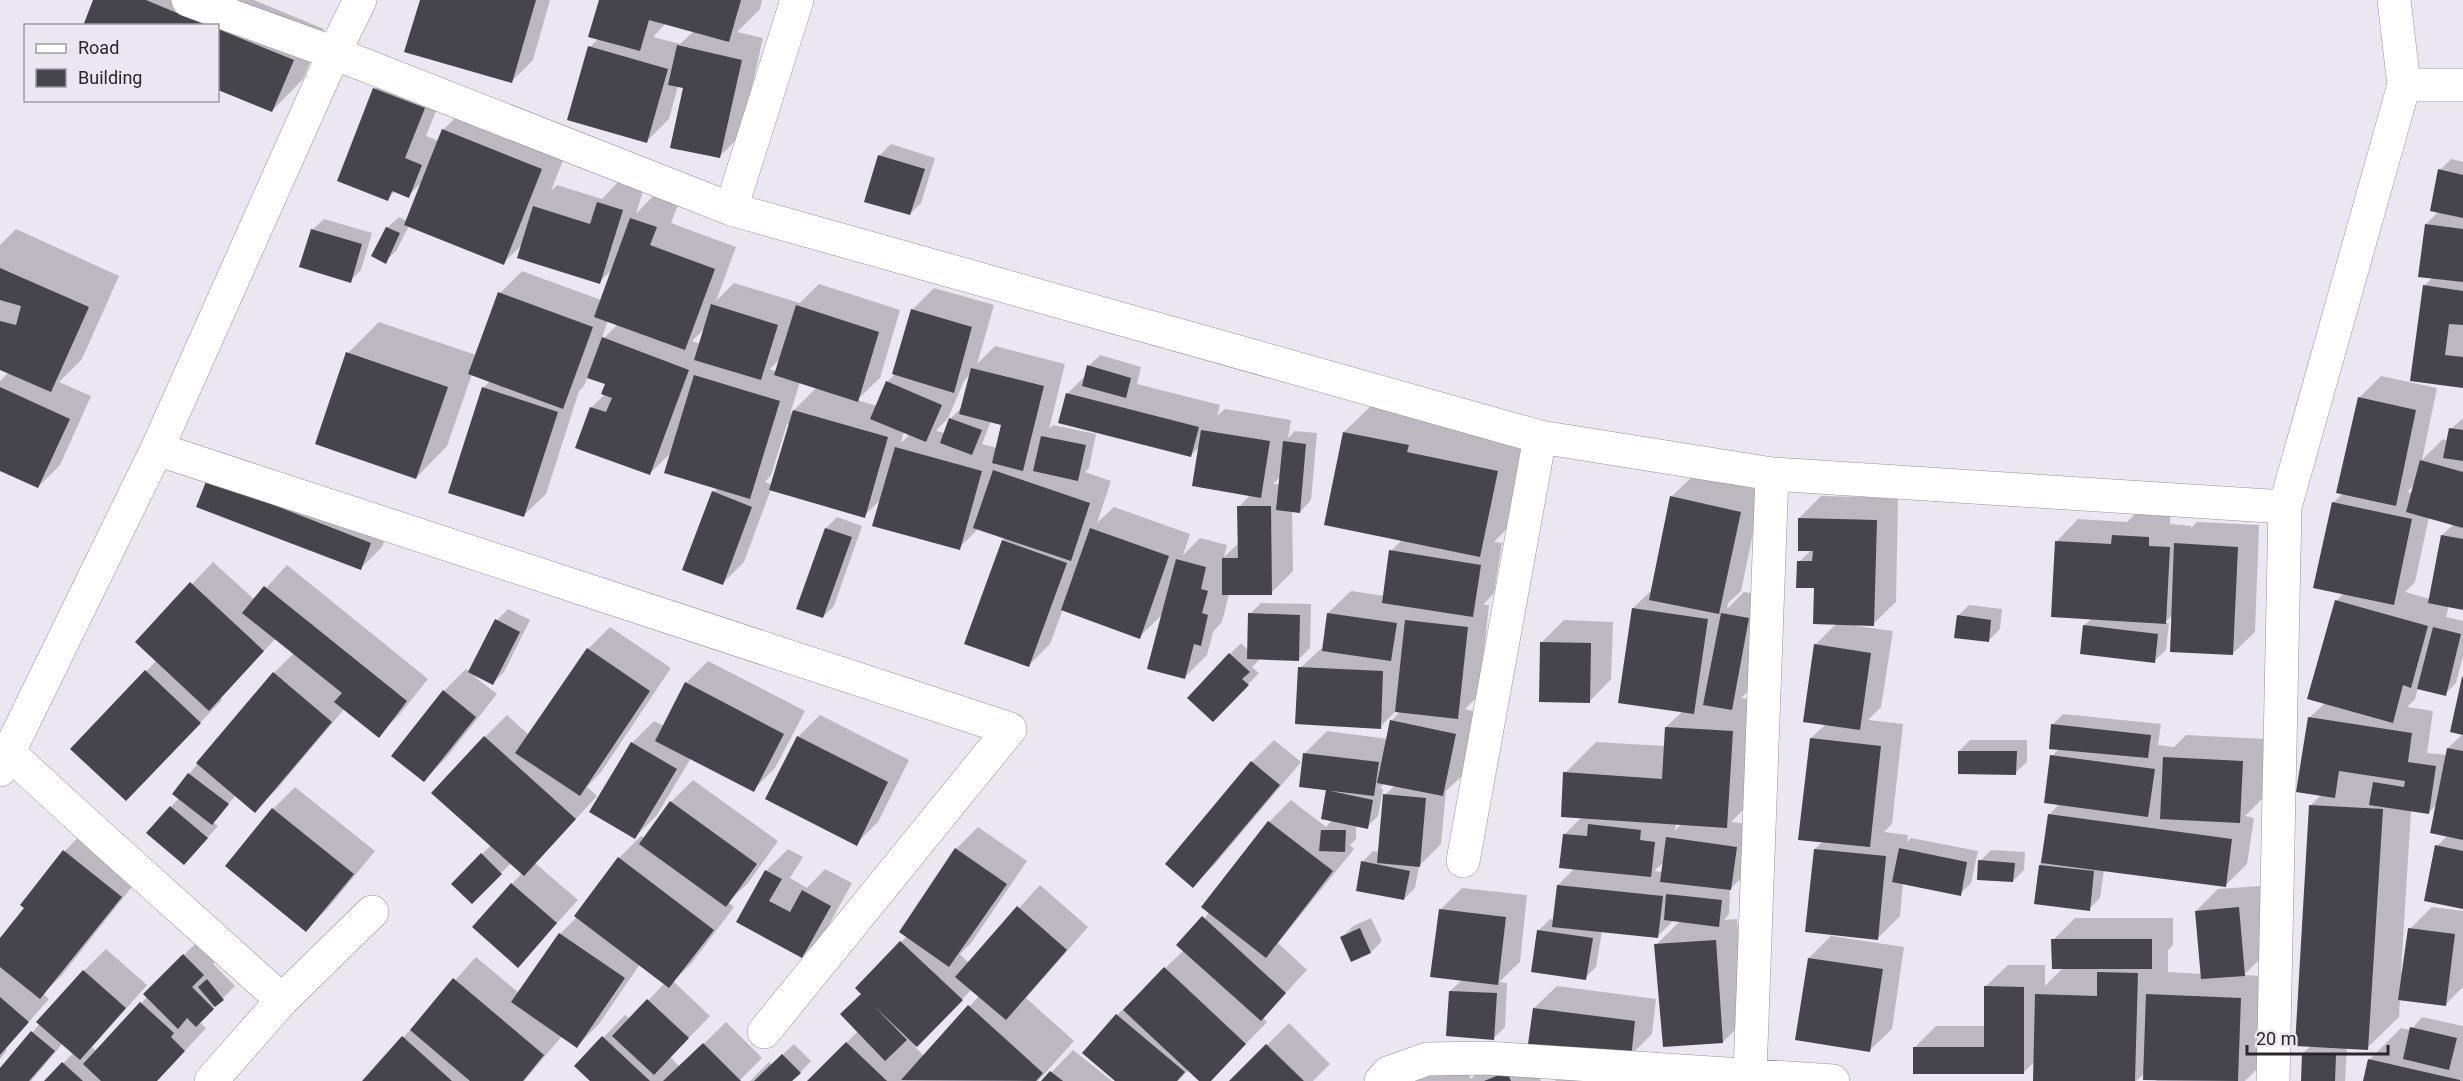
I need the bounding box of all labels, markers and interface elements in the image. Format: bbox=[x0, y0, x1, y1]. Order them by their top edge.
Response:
legend bbox=[24, 24, 219, 102]
text: Road bbox=[78, 37, 119, 58]
text: Building bbox=[78, 67, 142, 88]
scale bar bbox=[2247, 1018, 2388, 1056]
text: 20 m bbox=[2256, 1028, 2296, 1049]

